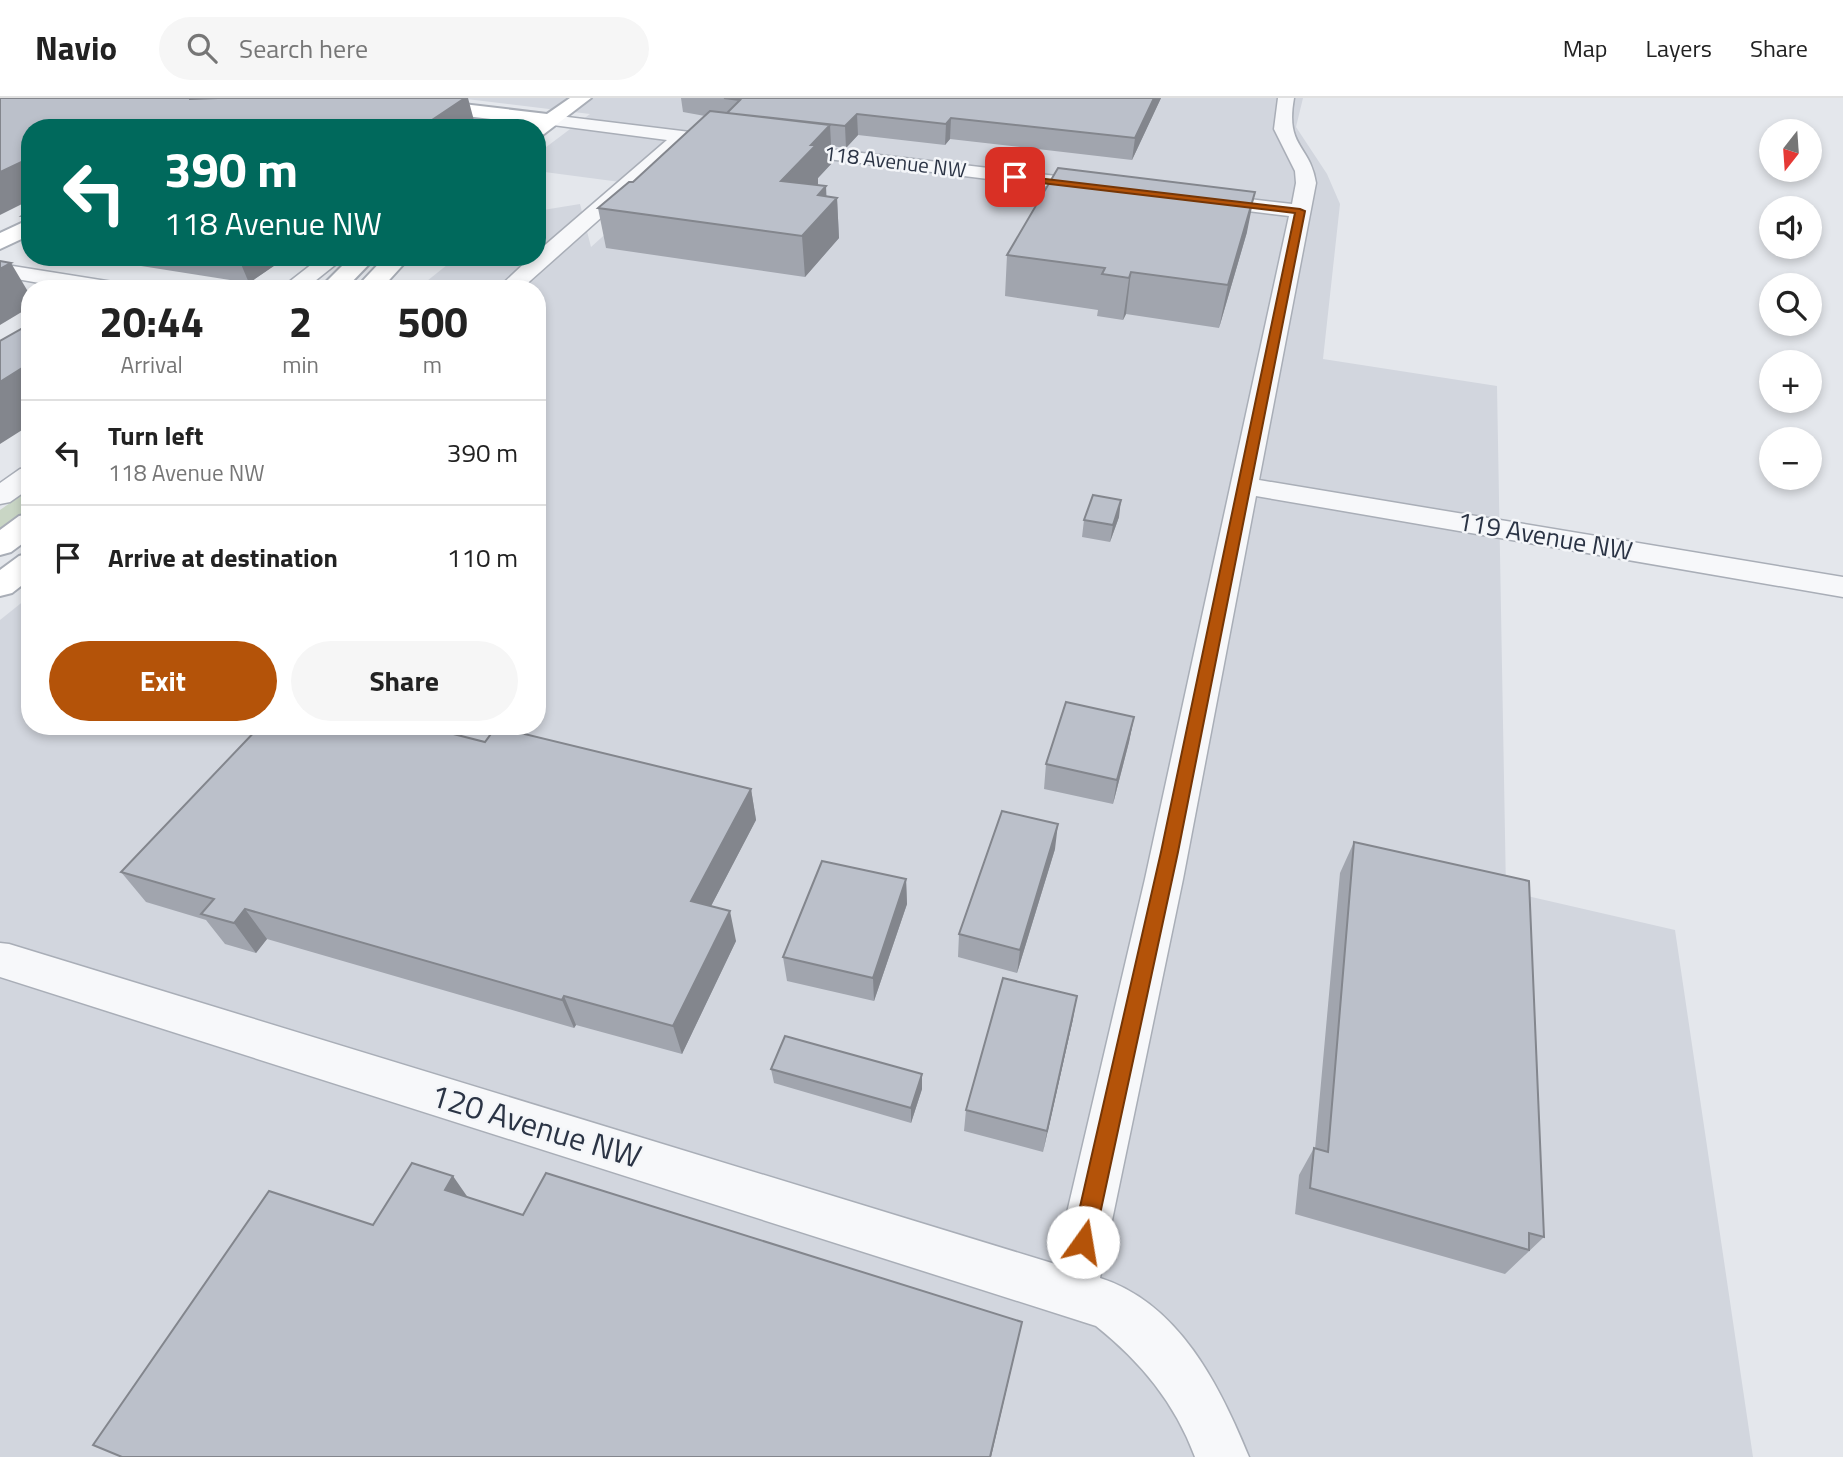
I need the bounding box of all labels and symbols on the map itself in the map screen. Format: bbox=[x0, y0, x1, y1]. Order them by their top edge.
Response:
north arrow bbox=[1759, 119, 1822, 182]
street label: 118 Avenue NW bbox=[822, 136, 968, 186]
pin bbox=[985, 147, 1045, 207]
street label: 119 Avenue NW bbox=[1455, 501, 1636, 570]
street label: 120 Avenue NW bbox=[425, 1070, 648, 1180]
position arrow bbox=[1046, 1205, 1120, 1279]

